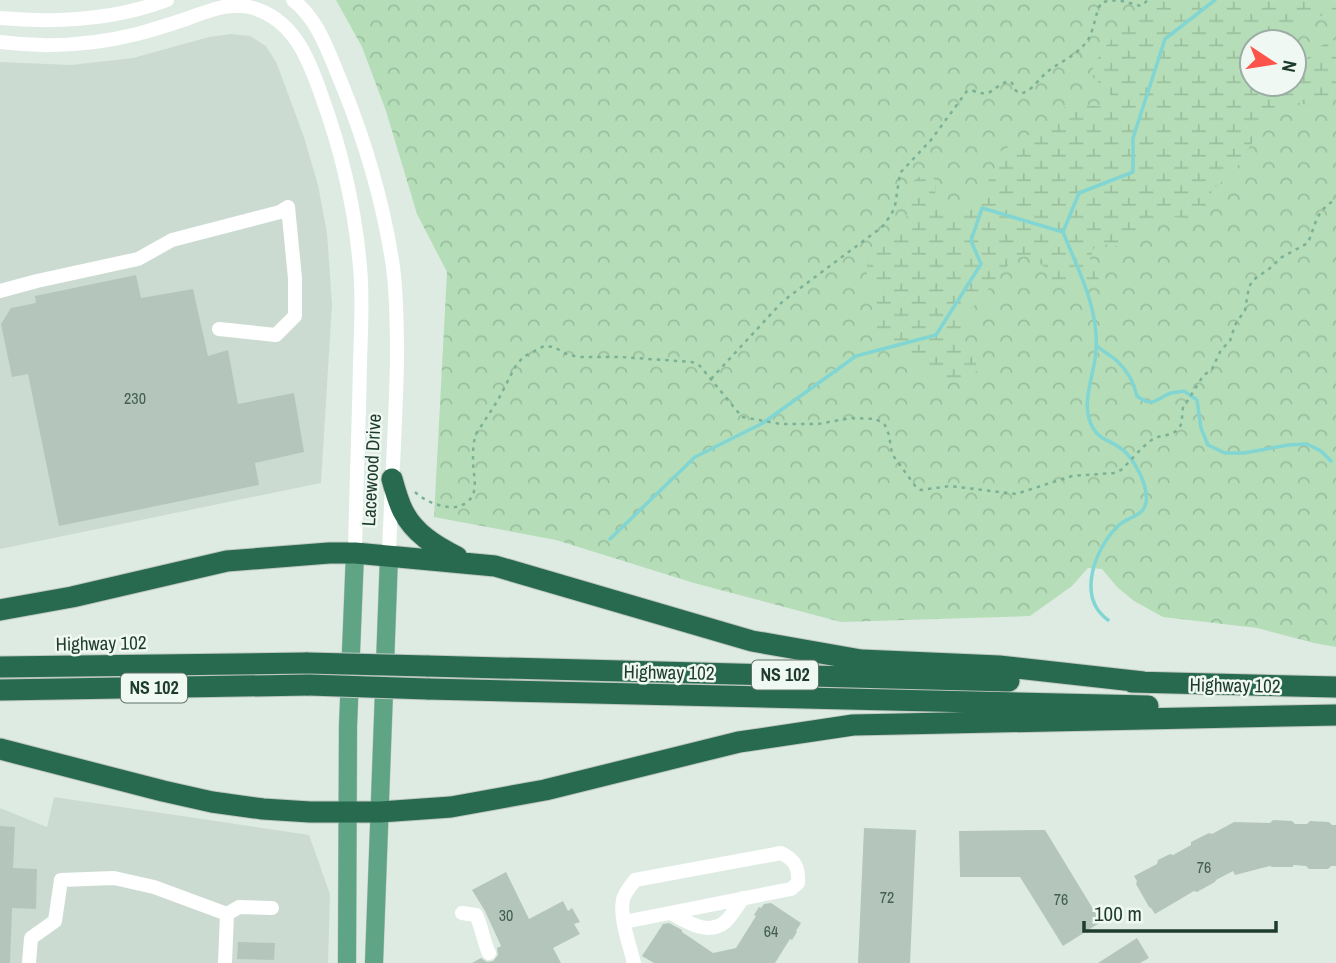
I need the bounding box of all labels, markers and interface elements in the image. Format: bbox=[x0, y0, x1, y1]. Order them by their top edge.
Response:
north arrow bbox=[1238, 28, 1308, 98]
text: N bbox=[1276, 58, 1304, 75]
house number: 230 bbox=[124, 387, 146, 409]
street label: Lacewood Drive bbox=[355, 413, 387, 527]
street label: Highway 102 bbox=[55, 629, 147, 657]
street label: Highway 102 bbox=[623, 658, 715, 686]
road number: NS 102 bbox=[752, 660, 818, 690]
street label: Highway 102 bbox=[1189, 671, 1281, 699]
road number: NS 102 bbox=[121, 674, 187, 702]
house number: 76 bbox=[1197, 856, 1211, 878]
house number: 72 bbox=[880, 886, 894, 908]
house number: 76 bbox=[1054, 888, 1068, 910]
scale bar bbox=[1084, 890, 1276, 934]
text: 100 m bbox=[1094, 899, 1142, 928]
house number: 30 bbox=[499, 904, 513, 926]
house number: 64 bbox=[764, 920, 778, 942]

